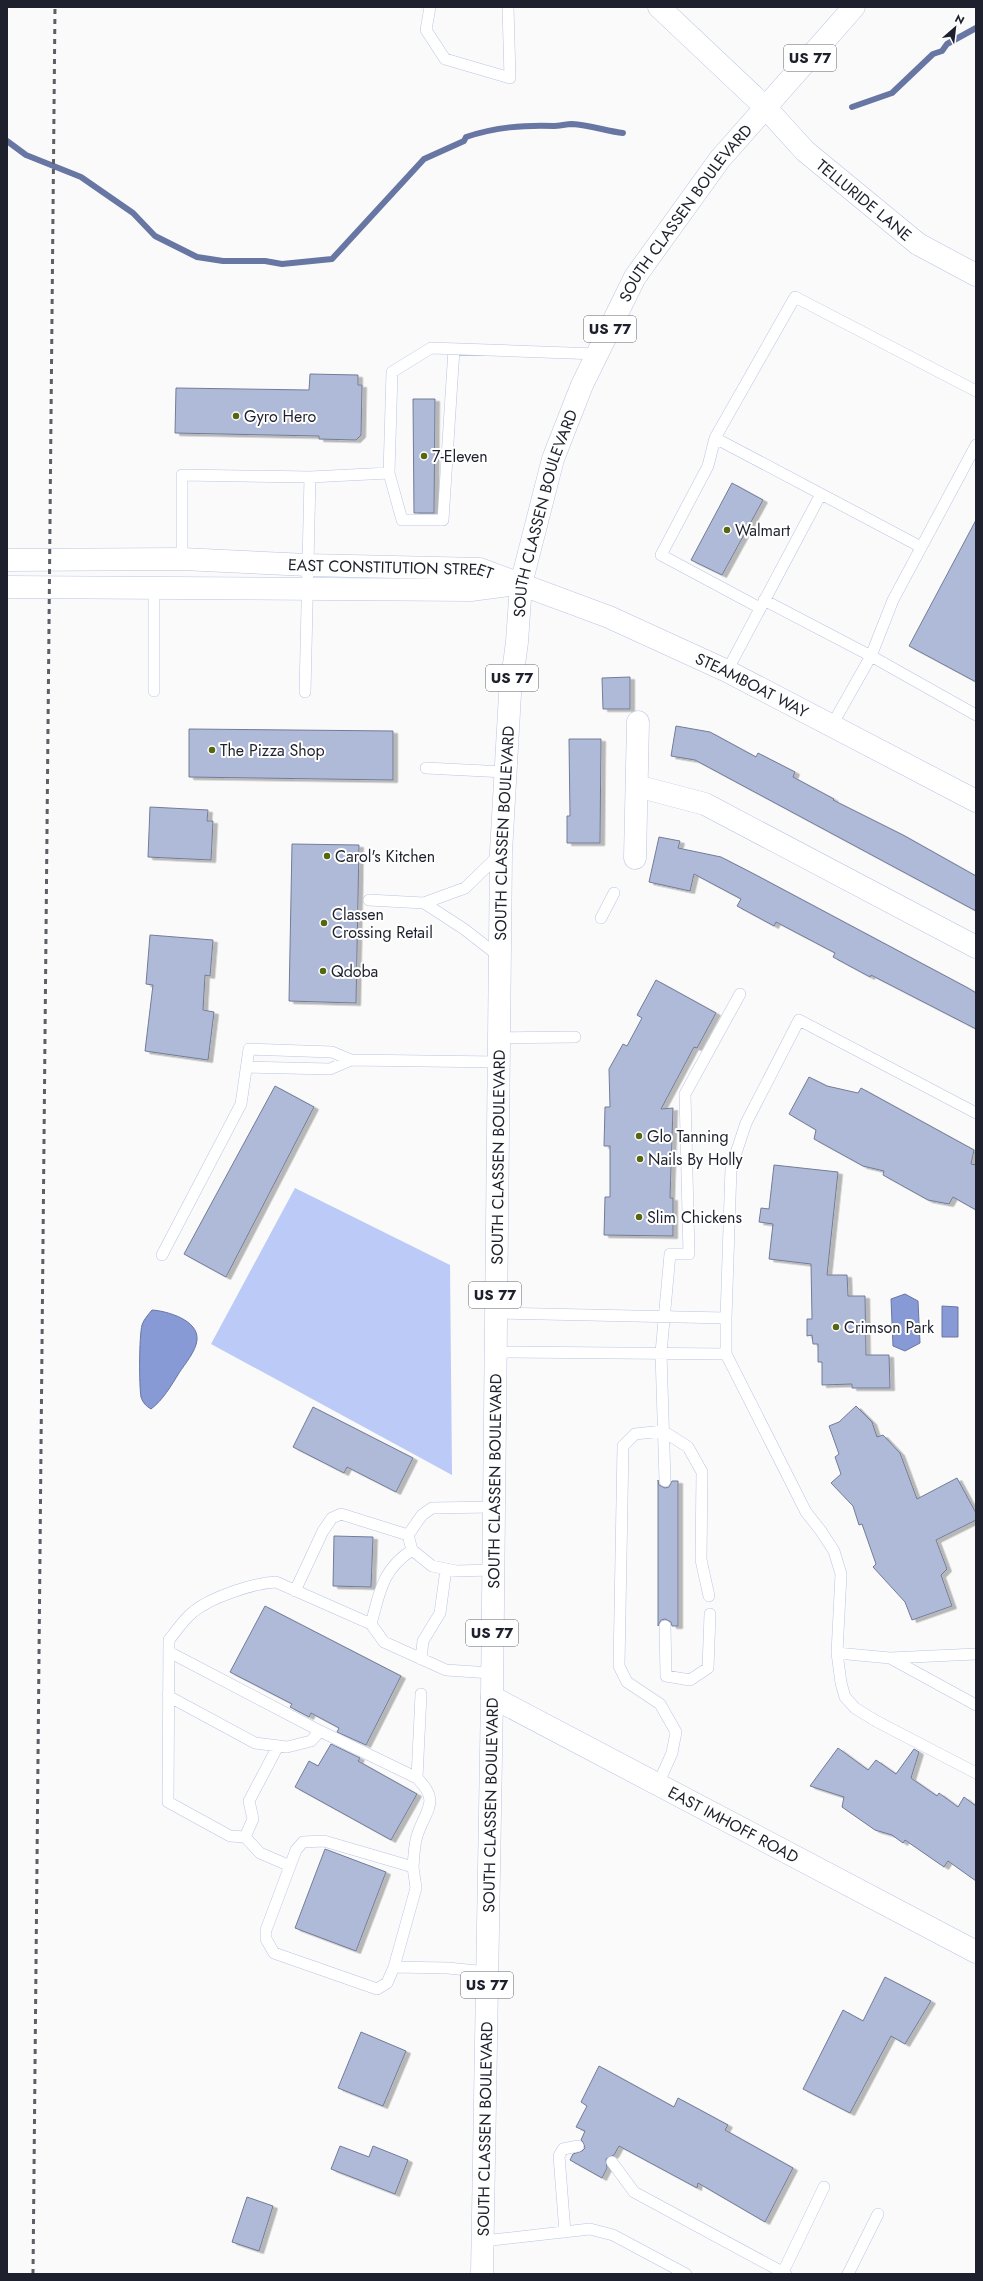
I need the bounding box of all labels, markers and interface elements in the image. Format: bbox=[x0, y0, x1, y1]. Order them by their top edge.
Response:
north arrow bbox=[935, 8, 975, 48]
text: N bbox=[952, 10, 967, 28]
road number: US 77 bbox=[784, 45, 836, 71]
street label: SOUTH CLASSEN BOULEVARD bbox=[614, 119, 758, 306]
street label: TELLURIDE LANE bbox=[811, 154, 917, 246]
road number: US 77 bbox=[584, 316, 636, 342]
place label: Gyro Hero bbox=[244, 405, 316, 428]
street label: SOUTH CLASSEN BOULEVARD bbox=[508, 406, 583, 618]
marker: Gyro Hero bbox=[231, 411, 241, 421]
place label: 7-Eleven bbox=[432, 445, 488, 468]
marker: 7-Eleven bbox=[419, 451, 429, 461]
place label: Walmart bbox=[735, 519, 790, 542]
marker: Walmart bbox=[722, 525, 732, 535]
street label: EAST CONSTITUTION STREET bbox=[288, 553, 497, 585]
street label: STEAMBOAT WAY bbox=[691, 647, 812, 724]
road number: US 77 bbox=[486, 665, 538, 691]
street label: SOUTH CLASSEN BOULEVARD bbox=[489, 725, 520, 941]
place label: The Pizza Shop bbox=[220, 739, 325, 762]
marker: The Pizza Shop bbox=[207, 745, 217, 755]
place label: Carol's Kitchen bbox=[335, 845, 435, 868]
marker: Carol's Kitchen bbox=[322, 851, 332, 861]
place label: Classen Crossing Retail bbox=[332, 903, 433, 944]
marker: Classen Crossing Retail bbox=[319, 918, 329, 928]
place label: Qdoba bbox=[331, 960, 378, 983]
marker: Qdoba bbox=[318, 966, 328, 976]
street label: SOUTH CLASSEN BOULEVARD bbox=[486, 1049, 511, 1265]
place label: Glo Tanning bbox=[647, 1125, 729, 1148]
marker: Glo Tanning bbox=[634, 1131, 644, 1141]
place label: Nails By Holly bbox=[648, 1148, 743, 1171]
marker: Nails By Holly bbox=[635, 1154, 645, 1164]
place label: Slim Chickens bbox=[647, 1206, 742, 1229]
marker: Slim Chickens bbox=[634, 1212, 644, 1222]
road number: US 77 bbox=[469, 1282, 521, 1308]
place label: Crimson Park bbox=[844, 1316, 935, 1339]
marker: Crimson Park bbox=[831, 1322, 841, 1332]
street label: SOUTH CLASSEN BOULEVARD bbox=[482, 1373, 507, 1589]
road number: US 77 bbox=[466, 1620, 518, 1646]
street label: SOUTH CLASSEN BOULEVARD bbox=[477, 1697, 504, 1913]
street label: EAST IMHOFF ROAD bbox=[664, 1781, 803, 1869]
road number: US 77 bbox=[461, 1972, 513, 1998]
street label: SOUTH CLASSEN BOULEVARD bbox=[472, 2021, 498, 2237]

